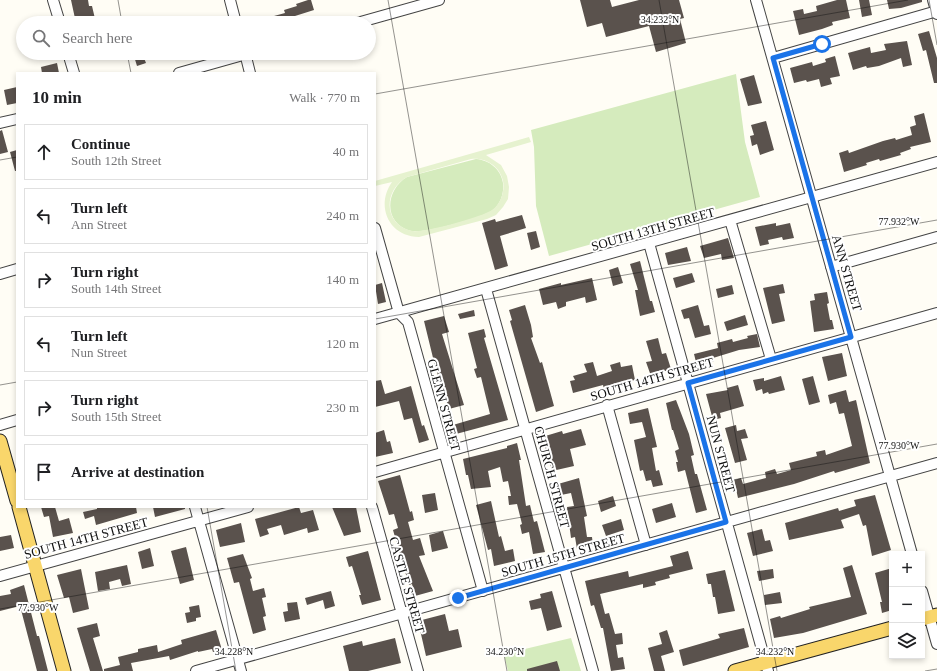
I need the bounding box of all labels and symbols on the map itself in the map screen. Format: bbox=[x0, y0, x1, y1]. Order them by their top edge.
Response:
text: 34.232°N bbox=[641, 14, 679, 25]
route start bbox=[813, 35, 831, 53]
street label: SOUTH 13TH STREET bbox=[589, 204, 717, 254]
text: 77.932°W bbox=[879, 216, 920, 227]
street label: ANN STREET bbox=[829, 233, 865, 313]
street label: SOUTH 14TH STREET bbox=[588, 354, 716, 404]
street label: GLENN STREET bbox=[424, 357, 464, 453]
street label: NUN STREET bbox=[704, 414, 738, 494]
street label: CHURCH STREET bbox=[531, 424, 573, 530]
text: 77.930°W bbox=[879, 440, 920, 451]
street label: SOUTH 14TH STREET bbox=[22, 514, 150, 562]
street label: SOUTH 15TH STREET bbox=[499, 530, 627, 580]
street label: CASTLE STREET bbox=[386, 535, 428, 635]
route end bbox=[449, 589, 467, 607]
text: 77.930°W bbox=[18, 602, 59, 613]
text: 34.228°N bbox=[215, 646, 253, 657]
text: 34.230°N bbox=[486, 646, 524, 657]
text: 34.232°N bbox=[756, 646, 794, 657]

